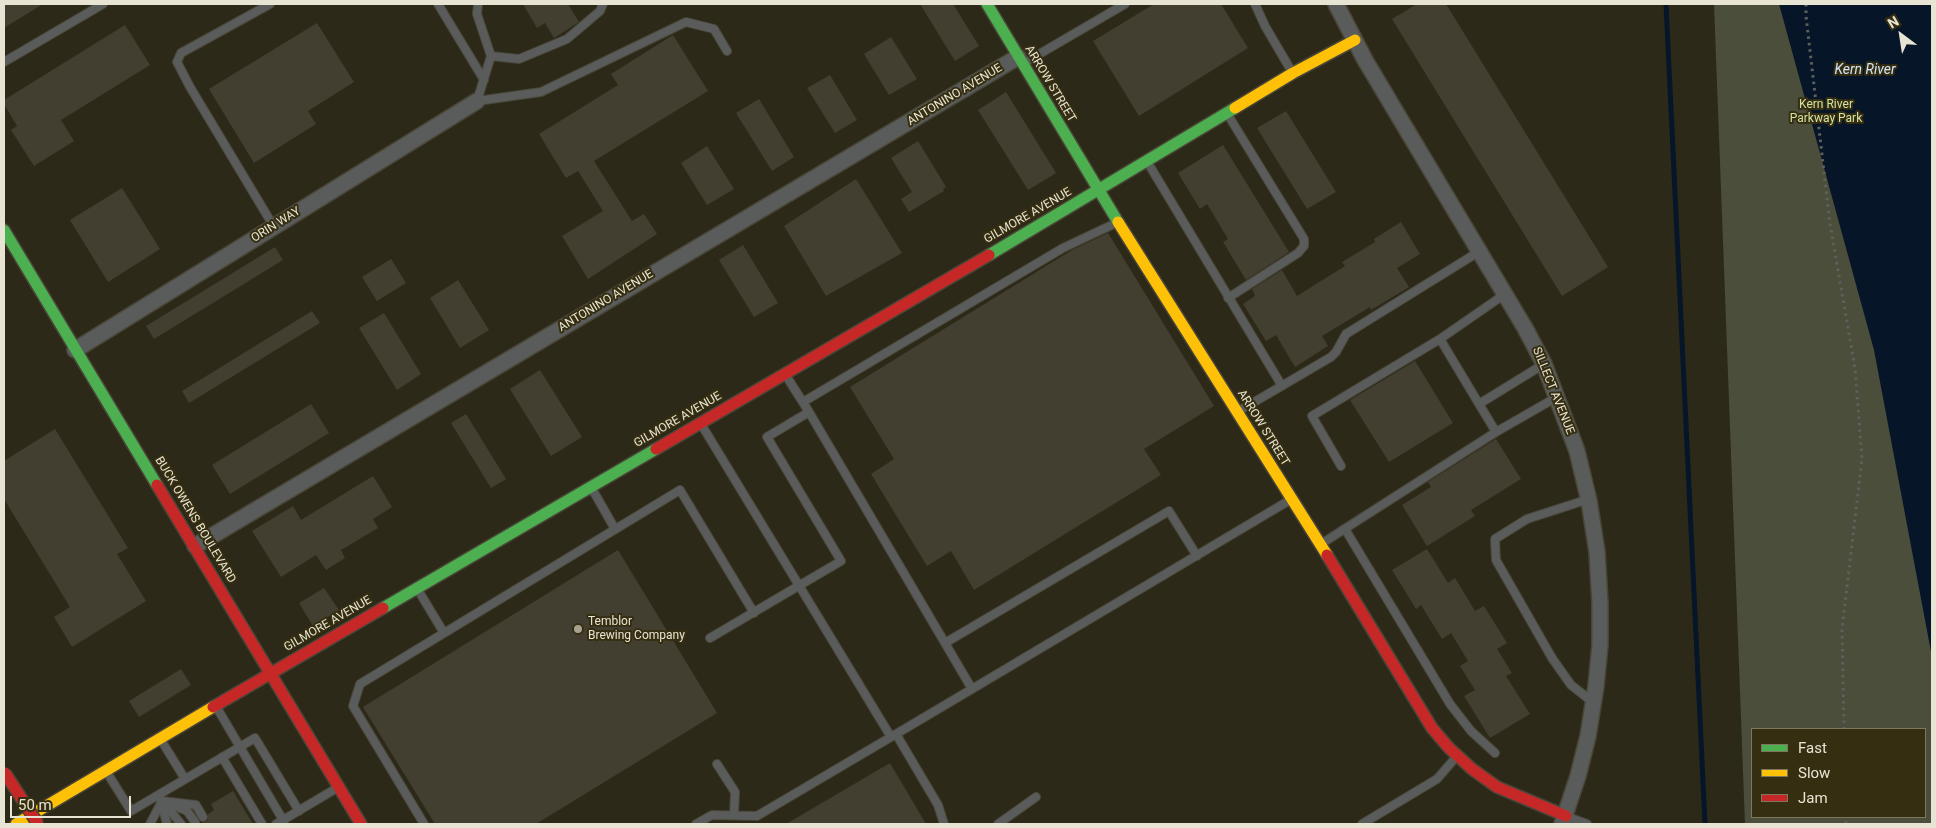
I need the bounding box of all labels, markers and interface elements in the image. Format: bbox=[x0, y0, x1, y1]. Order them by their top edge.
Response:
north arrow bbox=[1876, 10, 1926, 60]
text: N bbox=[1885, 13, 1902, 32]
street label: ARROW STREET bbox=[1021, 43, 1079, 125]
street label: ANTONINO AVENUE bbox=[905, 61, 1005, 129]
water label: Kern River bbox=[1834, 62, 1896, 78]
park label: Kern River Parkway Park bbox=[1790, 98, 1862, 126]
street label: GILMORE AVENUE bbox=[982, 185, 1074, 247]
street label: ORIN WAY bbox=[249, 204, 303, 246]
street label: ANTONINO AVENUE bbox=[556, 267, 656, 335]
street label: SILLECT AVENUE bbox=[1529, 345, 1577, 437]
street label: ARROW STREET bbox=[1234, 387, 1292, 469]
street label: GILMORE AVENUE bbox=[632, 389, 724, 451]
street label: BUCK OWENS BOULEVARD bbox=[151, 454, 239, 586]
street label: GILMORE AVENUE bbox=[282, 593, 374, 655]
place label: Temblor Brewing Company bbox=[588, 615, 685, 643]
marker: Temblor Brewing Company bbox=[572, 623, 584, 635]
legend bbox=[1751, 728, 1926, 818]
text: Fast bbox=[1798, 739, 1827, 757]
text: Slow bbox=[1798, 764, 1830, 782]
scale bar bbox=[12, 786, 134, 818]
text: Jam bbox=[1798, 789, 1828, 807]
text: 50 m bbox=[18, 796, 52, 814]

